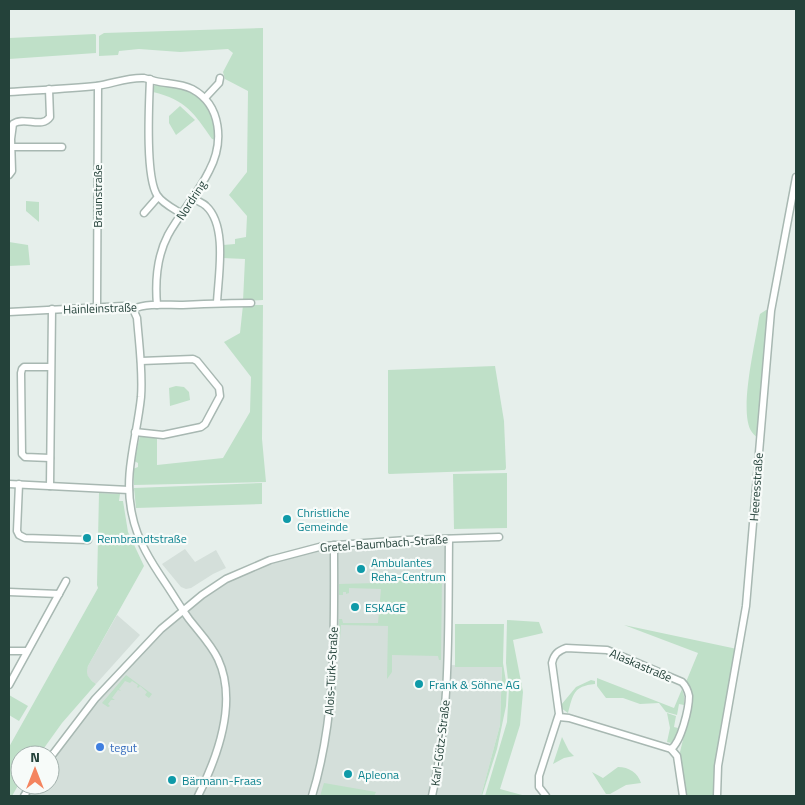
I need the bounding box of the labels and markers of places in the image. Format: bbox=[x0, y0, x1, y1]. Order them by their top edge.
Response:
place label: Christliche Gemeinde bbox=[297, 503, 350, 536]
marker: Christliche Gemeinde bbox=[281, 513, 293, 525]
place label: Rembrandtstraße bbox=[97, 529, 187, 548]
marker: Rembrandtstraße bbox=[81, 532, 93, 544]
place label: Ambulantes Reha-Centrum bbox=[371, 553, 446, 586]
marker: Ambulantes Reha-Centrum bbox=[355, 563, 367, 575]
place label: ESKAGE bbox=[365, 598, 406, 617]
marker: ESKAGE bbox=[349, 601, 361, 613]
place label: Frank & Söhne AG bbox=[429, 675, 520, 694]
marker: Frank & Söhne AG bbox=[413, 678, 425, 690]
place label: tegut bbox=[110, 738, 138, 757]
marker: tegut bbox=[94, 741, 106, 753]
place label: Apleona bbox=[358, 765, 399, 784]
marker: Apleona bbox=[342, 768, 354, 780]
place label: Bärmann-Fraas bbox=[182, 771, 262, 790]
marker: Bärmann-Fraas bbox=[166, 774, 178, 786]

